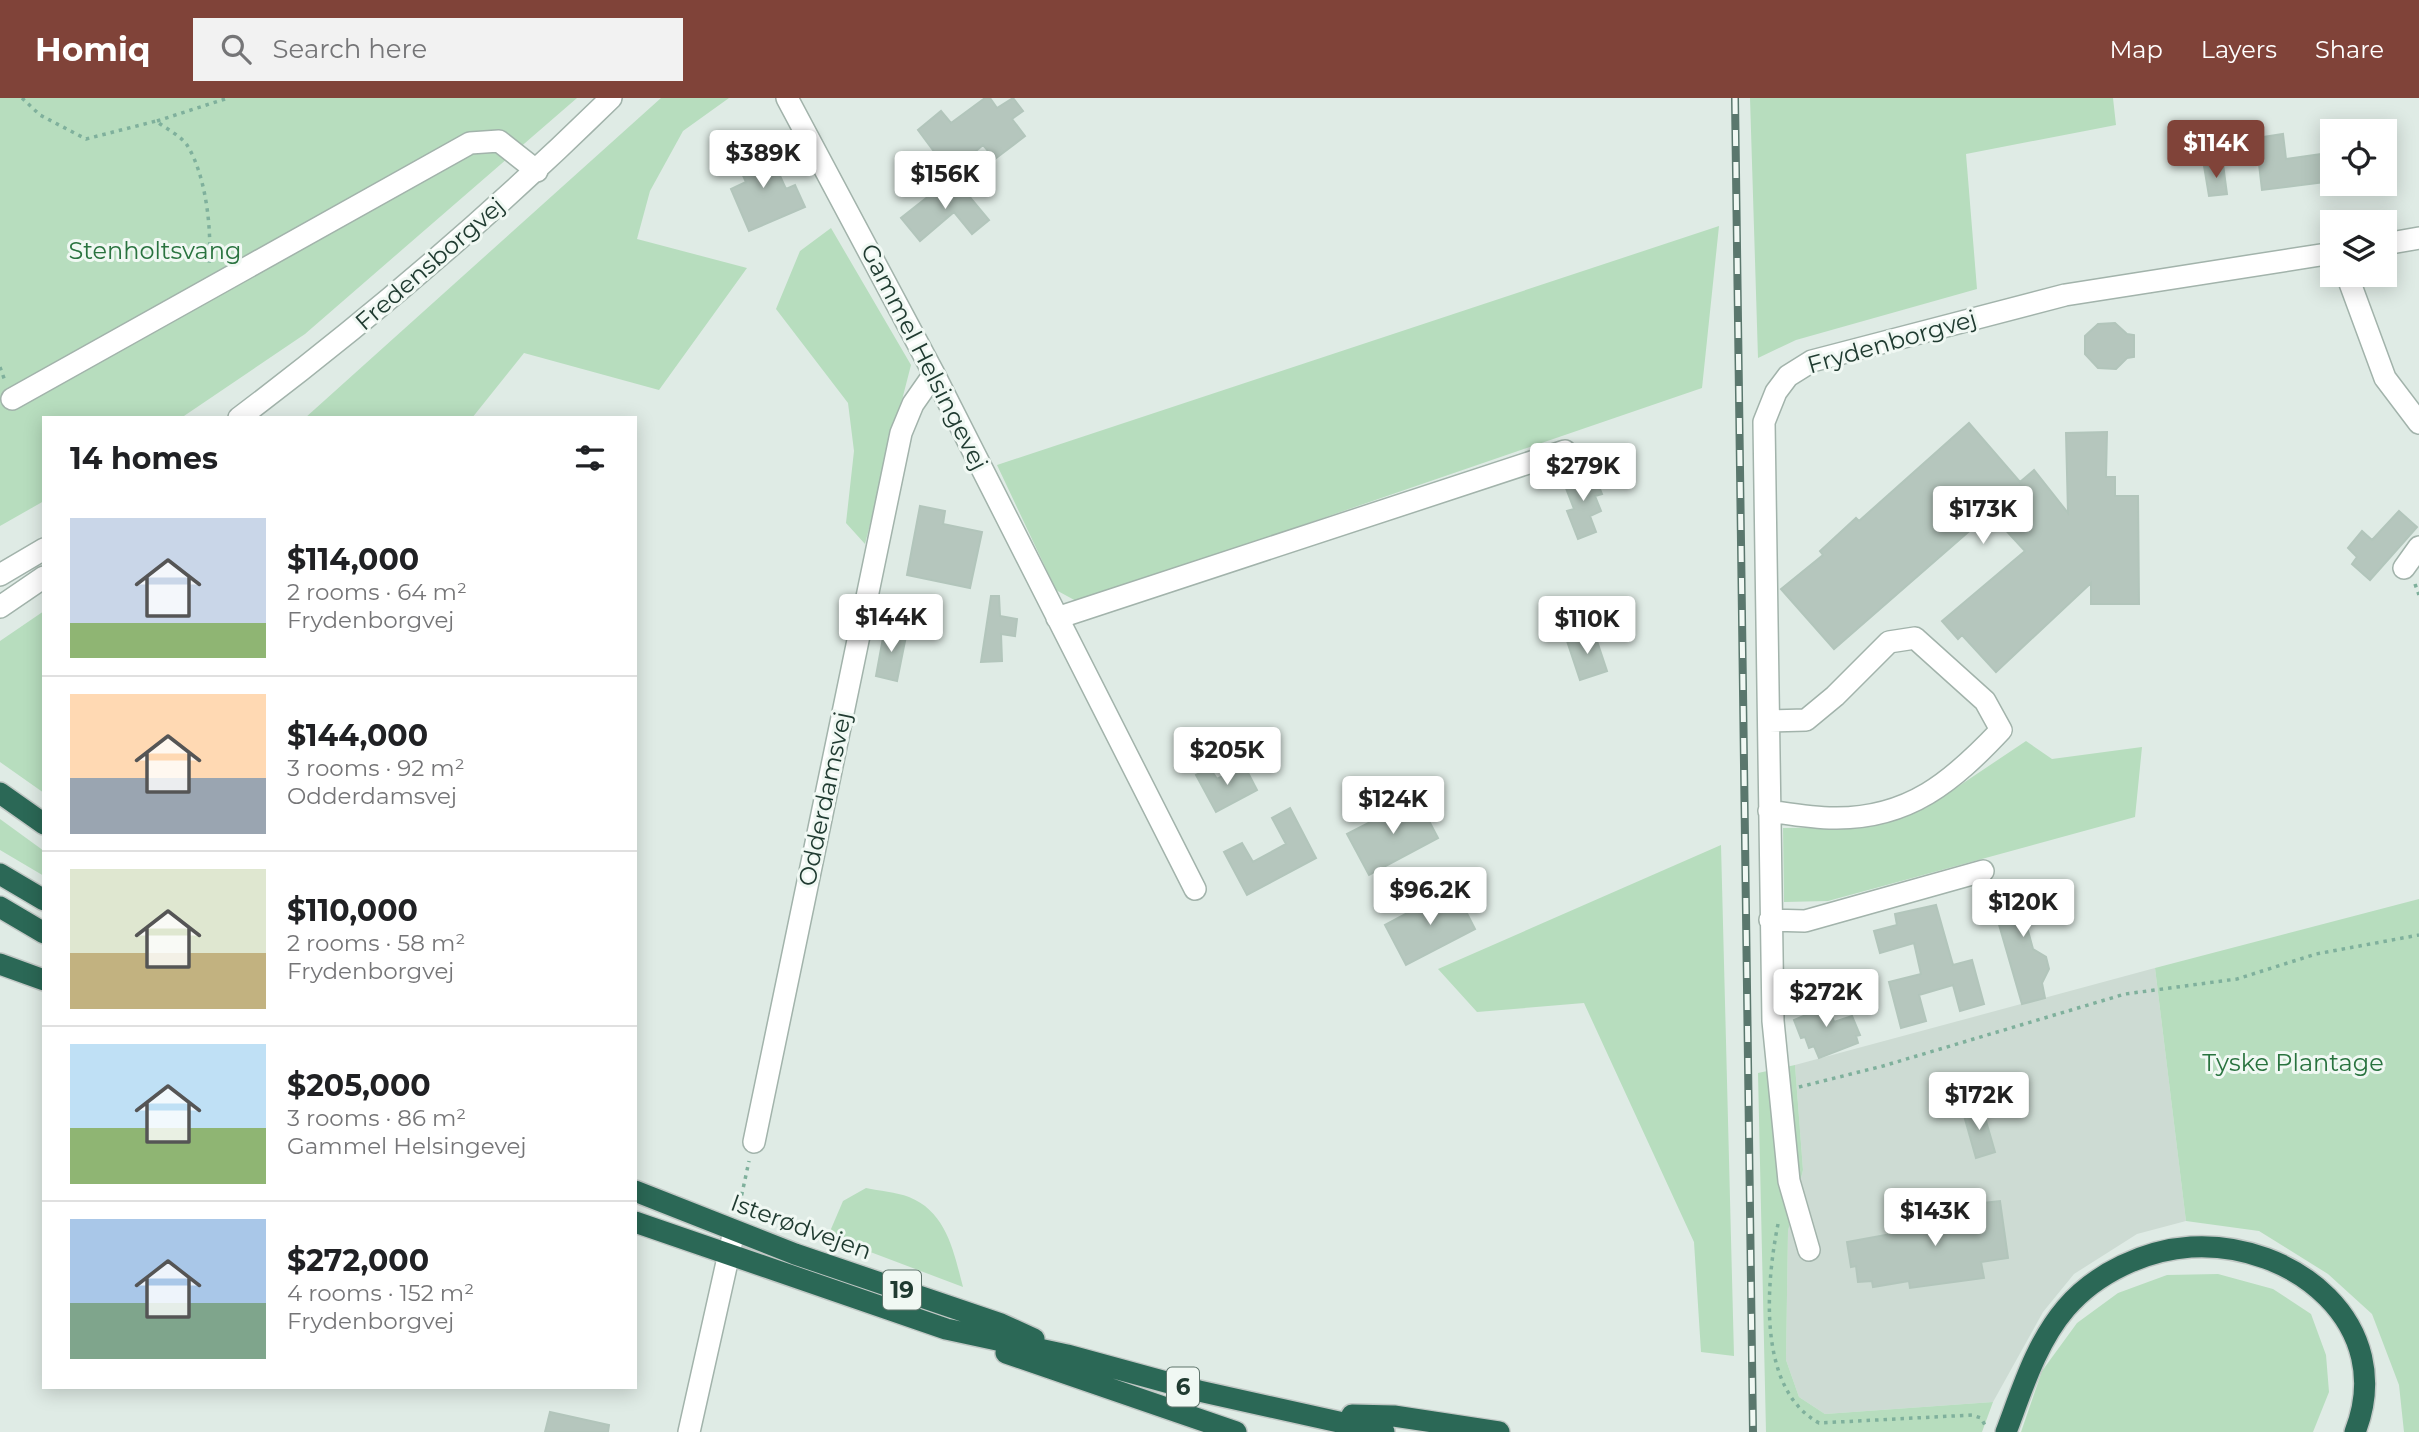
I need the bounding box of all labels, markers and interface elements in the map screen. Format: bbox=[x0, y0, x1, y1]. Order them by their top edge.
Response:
search box bbox=[193, 18, 683, 81]
text: Homiq bbox=[35, 29, 151, 69]
icon: search bbox=[217, 30, 255, 68]
text: Search here bbox=[273, 33, 427, 65]
text: Map bbox=[2109, 35, 2163, 64]
text: Layers bbox=[2201, 35, 2277, 64]
text: Share bbox=[2315, 35, 2384, 64]
map controls bbox=[2320, 119, 2397, 287]
button: locate bbox=[2320, 119, 2397, 196]
pin: $114K bbox=[2167, 120, 2265, 180]
text: $114K bbox=[2183, 129, 2249, 157]
pin: $389K bbox=[714, 130, 812, 190]
text: $389K bbox=[725, 139, 801, 167]
pin: $156K bbox=[896, 152, 994, 211]
text: $156K bbox=[911, 160, 979, 188]
street label: Fredensborgvej bbox=[349, 191, 510, 336]
button: layers bbox=[2320, 210, 2397, 287]
park label: Stenholtsvang bbox=[69, 236, 241, 265]
street label: Gammel Helsingevej bbox=[855, 239, 994, 475]
street label: Frydenborgvej bbox=[1804, 304, 1980, 380]
icon: filters bbox=[571, 439, 609, 477]
text: 14 homes bbox=[70, 440, 218, 477]
pin: $279K bbox=[1534, 444, 1632, 503]
text: $279K bbox=[1546, 452, 1620, 480]
pin: $173K bbox=[1934, 486, 2032, 546]
text: $173K bbox=[1949, 495, 2017, 523]
text: $114,000 bbox=[287, 541, 419, 578]
icon: home bbox=[126, 546, 210, 630]
text: 2 rooms · 64 m² bbox=[287, 578, 467, 606]
pin: $144K bbox=[842, 594, 940, 654]
pin: $110K bbox=[1538, 596, 1636, 656]
text: $144K bbox=[855, 603, 927, 631]
text: $110K bbox=[1554, 605, 1620, 633]
text: Frydenborgvej bbox=[287, 606, 454, 634]
street label: Odderdamsvej bbox=[792, 709, 857, 889]
text: $144,000 bbox=[287, 717, 428, 754]
icon: home bbox=[126, 722, 210, 806]
pin: $205K bbox=[1178, 728, 1276, 787]
text: $205K bbox=[1190, 736, 1264, 764]
text: 3 rooms · 92 m² bbox=[287, 754, 465, 782]
pin: $124K bbox=[1344, 776, 1442, 836]
text: Odderdamsvej bbox=[287, 782, 457, 810]
text: $124K bbox=[1358, 785, 1428, 813]
pin: $96.2K bbox=[1373, 868, 1487, 927]
text: $96.2K bbox=[1390, 876, 1470, 904]
pin: $120K bbox=[1974, 880, 2072, 939]
text: $120K bbox=[1988, 888, 2058, 916]
text: $110,000 bbox=[287, 892, 418, 929]
icon: home bbox=[126, 897, 210, 981]
text: 2 rooms · 58 m² bbox=[287, 929, 465, 957]
text: Frydenborgvej bbox=[287, 957, 454, 985]
pin: $272K bbox=[1777, 970, 1875, 1029]
text: $272K bbox=[1789, 978, 1863, 1006]
park label: Tyske Plantage bbox=[2202, 1048, 2384, 1077]
text: $205,000 bbox=[287, 1067, 431, 1104]
icon: home bbox=[126, 1072, 210, 1156]
pin: $172K bbox=[1930, 1072, 2028, 1132]
text: $172K bbox=[1945, 1081, 2013, 1109]
text: 3 rooms · 86 m² bbox=[287, 1104, 466, 1132]
text: Gammel Helsingevej bbox=[287, 1132, 527, 1160]
street label: Isterødvejen bbox=[727, 1188, 876, 1265]
pin: $143K bbox=[1886, 1188, 1984, 1248]
text: $143K bbox=[1900, 1197, 1970, 1225]
text: $272,000 bbox=[287, 1242, 429, 1279]
icon: home bbox=[126, 1247, 210, 1331]
road number: 19 bbox=[883, 1270, 921, 1310]
text: 4 rooms · 152 m² bbox=[287, 1279, 474, 1307]
text: Frydenborgvej bbox=[287, 1307, 454, 1335]
road number: 6 bbox=[1167, 1368, 1199, 1406]

